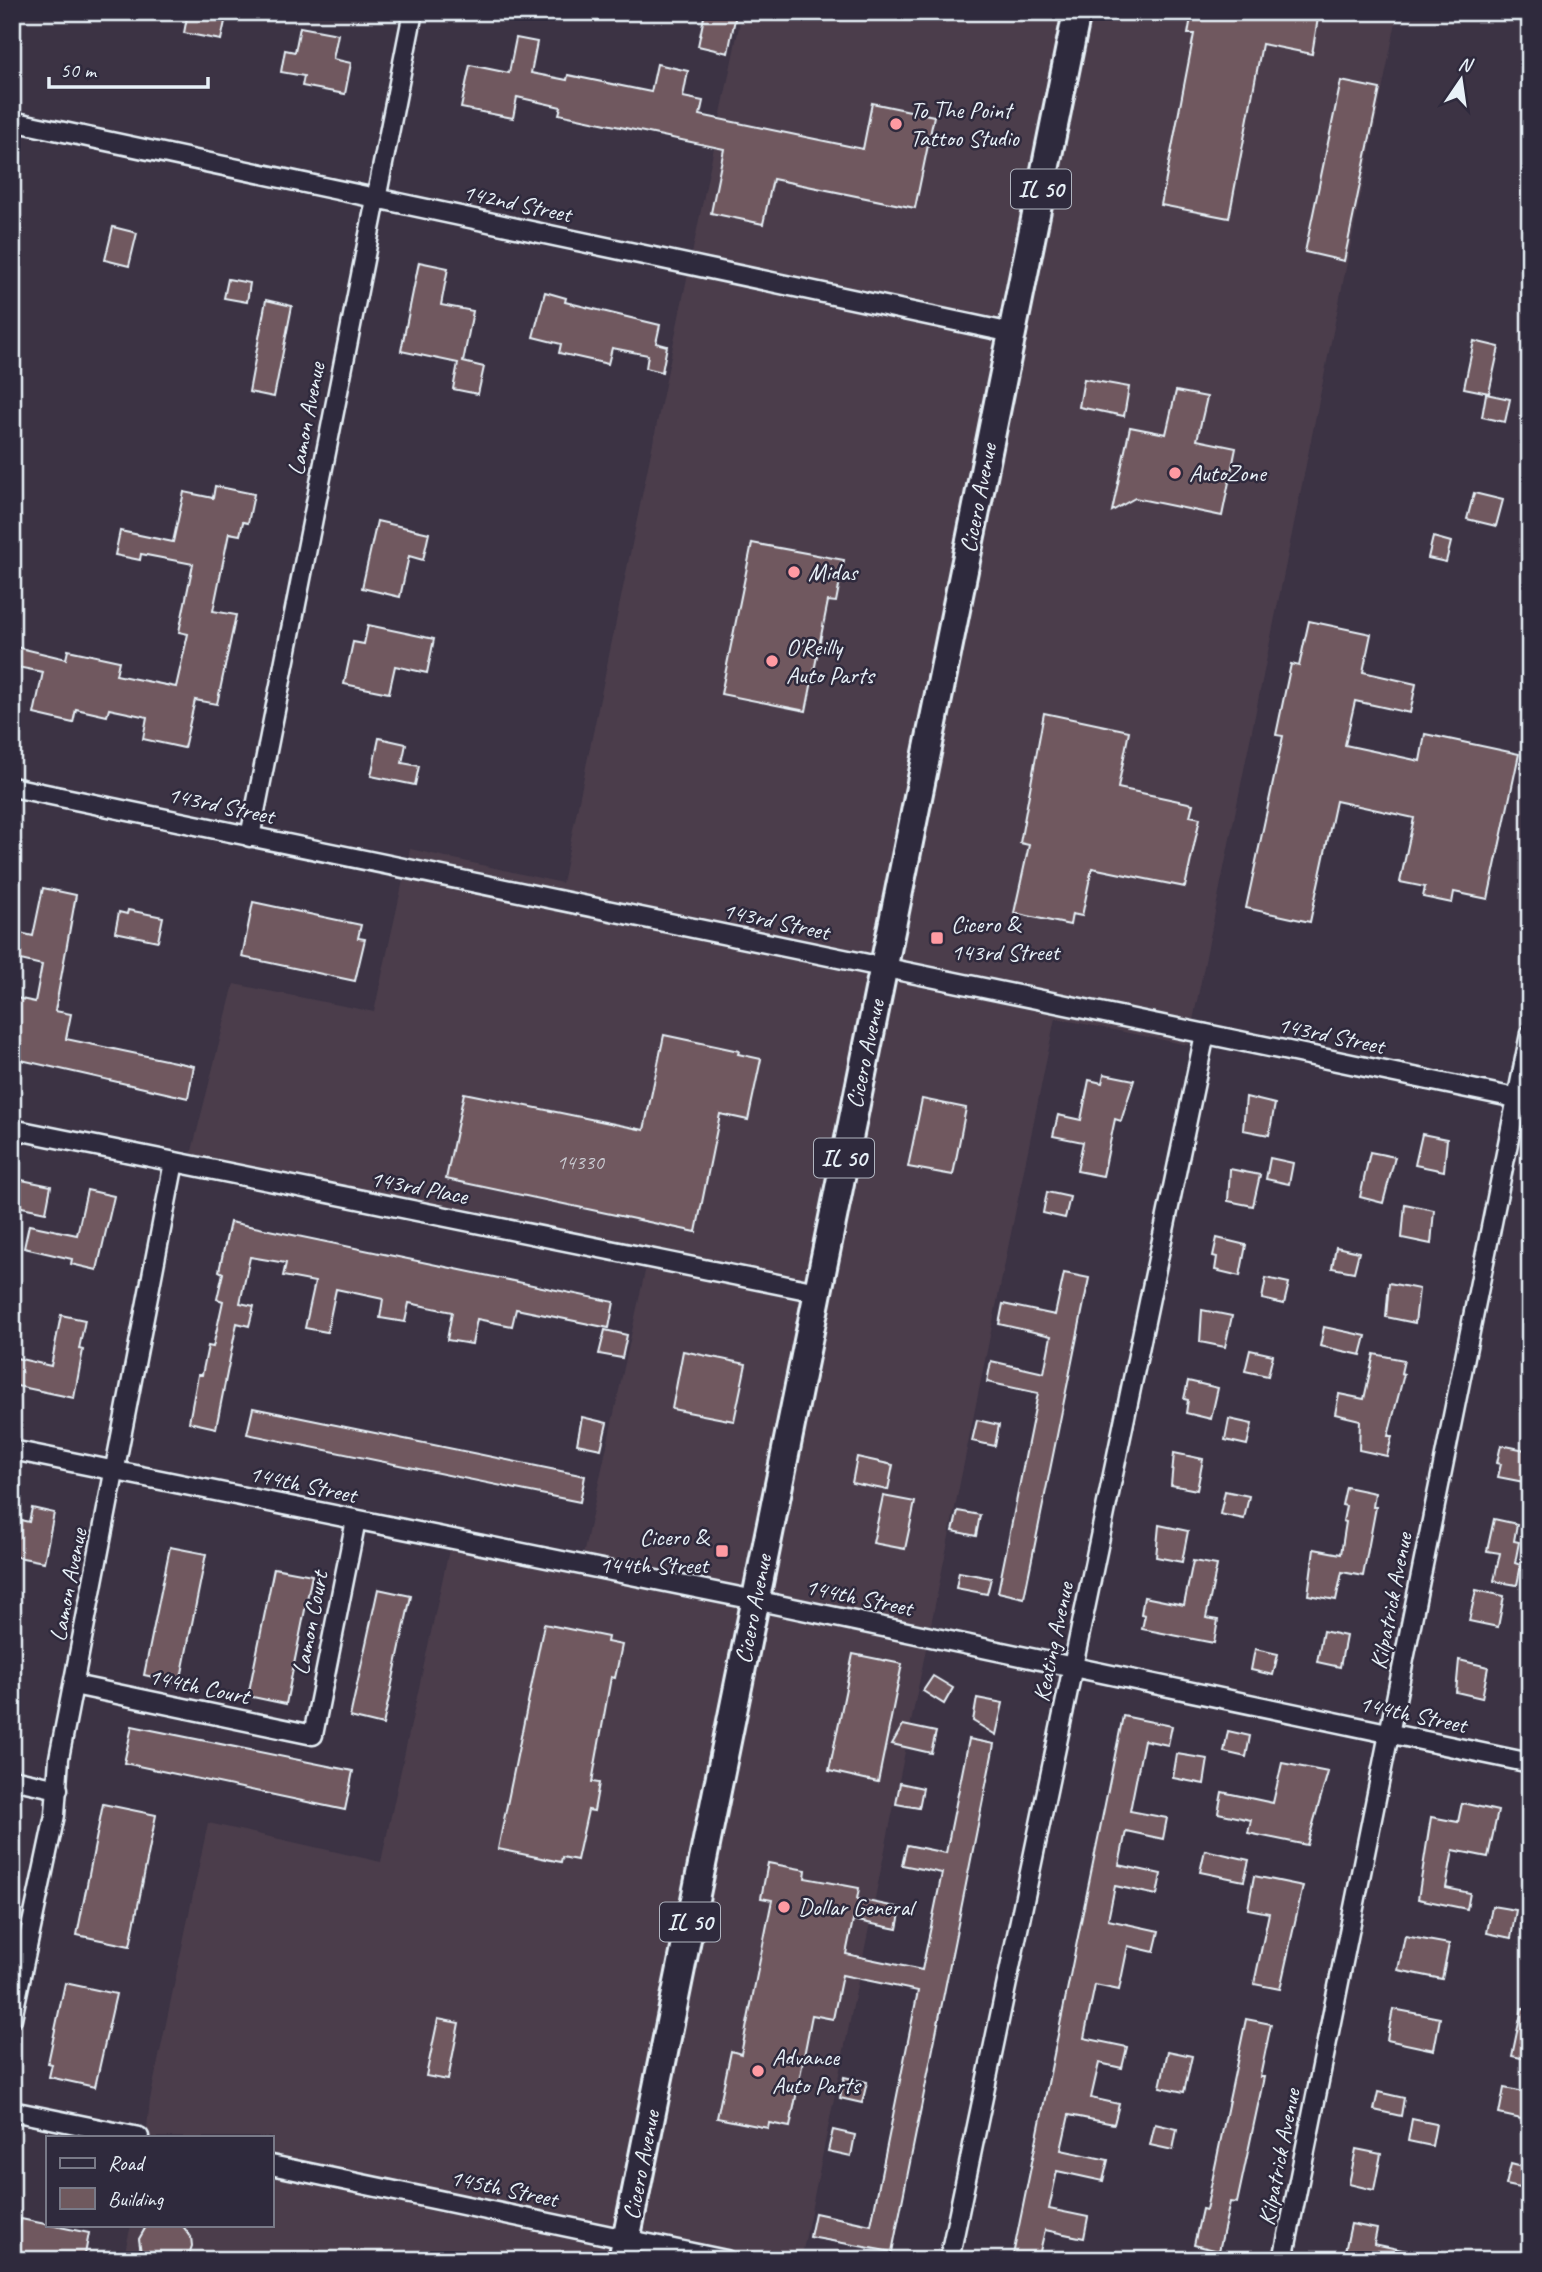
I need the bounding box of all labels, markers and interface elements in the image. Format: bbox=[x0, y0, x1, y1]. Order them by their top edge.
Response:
scale bar bbox=[49, 46, 208, 90]
north arrow bbox=[1426, 46, 1496, 116]
text: N bbox=[1456, 51, 1476, 78]
text: 50 m bbox=[60, 57, 98, 83]
place label: To The Point Tattoo Studio bbox=[910, 95, 1020, 153]
marker: To The Point Tattoo Studio bbox=[888, 116, 904, 132]
road number: IL 50 bbox=[1011, 170, 1071, 208]
street label: 142nd Street bbox=[460, 177, 576, 230]
street label: Lamon Avenue bbox=[280, 358, 332, 478]
street label: Cicero Avenue bbox=[953, 439, 1004, 555]
place label: AutoZone bbox=[1189, 458, 1268, 488]
marker: AutoZone bbox=[1167, 465, 1183, 481]
place label: Midas bbox=[808, 557, 859, 587]
marker: Midas bbox=[786, 564, 802, 580]
place label: O'Reilly Auto Parts bbox=[786, 632, 877, 690]
marker: O'Reilly Auto Parts bbox=[764, 653, 780, 669]
street label: 143rd Street bbox=[165, 779, 279, 831]
street label: 143rd Street bbox=[720, 895, 834, 947]
place label: Cicero & 143rd Street bbox=[951, 909, 1061, 967]
marker: Cicero & 143rd Street bbox=[929, 930, 945, 946]
street label: Cicero Avenue bbox=[839, 995, 892, 1111]
street label: 143rd Street bbox=[1275, 1009, 1389, 1061]
road number: IL 50 bbox=[814, 1138, 874, 1177]
house number: 14330 bbox=[556, 1149, 605, 1175]
street label: 143rd Place bbox=[368, 1163, 472, 1212]
street label: 144th Street bbox=[247, 1458, 361, 1510]
place label: Cicero & 144th Street bbox=[599, 1522, 710, 1580]
street label: Lamon Avenue bbox=[42, 1524, 94, 1644]
street label: Kilpatrick Avenue bbox=[1363, 1528, 1419, 1672]
marker: Cicero & 144th Street bbox=[714, 1543, 730, 1559]
street label: Cicero Avenue bbox=[728, 1550, 779, 1666]
street label: Lamon Court bbox=[285, 1567, 335, 1677]
street label: 144th Street bbox=[803, 1571, 917, 1623]
street label: Keating Avenue bbox=[1026, 1577, 1081, 1704]
street label: 144th Court bbox=[146, 1661, 254, 1712]
street label: 144th Street bbox=[1357, 1688, 1471, 1740]
place label: Dollar General bbox=[798, 1892, 917, 1922]
marker: Dollar General bbox=[776, 1899, 792, 1915]
road number: IL 50 bbox=[660, 1902, 720, 1941]
place label: Advance Auto Parts bbox=[772, 2042, 863, 2100]
marker: Advance Auto Parts bbox=[750, 2063, 766, 2079]
street label: Kilpatrick Avenue bbox=[1251, 2084, 1307, 2228]
street label: Cicero Avenue bbox=[616, 2106, 667, 2222]
legend bbox=[46, 2136, 273, 2226]
text: Road bbox=[108, 2150, 147, 2176]
street label: 145th Street bbox=[448, 2162, 562, 2214]
text: Building bbox=[108, 2186, 165, 2212]

